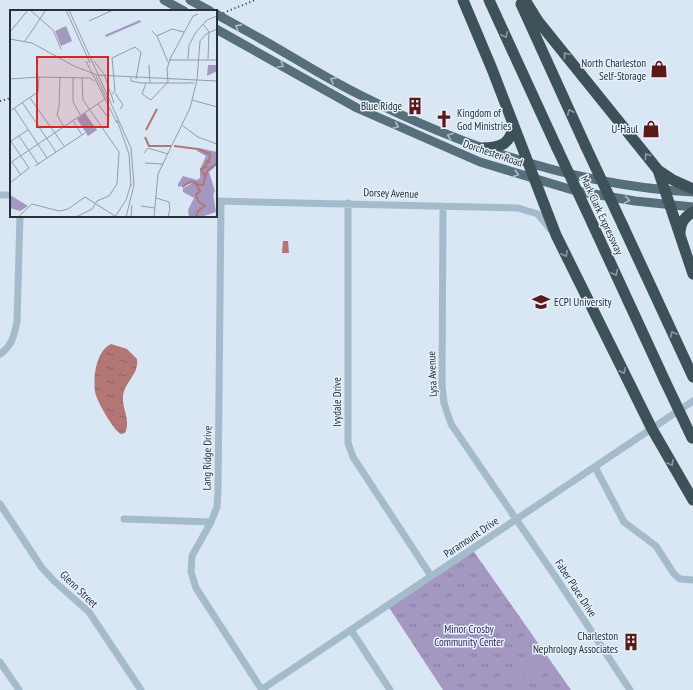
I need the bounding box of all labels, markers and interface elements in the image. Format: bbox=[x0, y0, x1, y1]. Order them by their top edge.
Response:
inset map bbox=[10, 10, 217, 217]
one-way arrow bbox=[235, 24, 242, 31]
one-way arrow bbox=[500, 31, 508, 39]
one-way arrow bbox=[563, 53, 570, 60]
place label: North Charleston Self-Storage bbox=[581, 56, 646, 83]
shop icon: North Charleston Self-Storage bbox=[649, 59, 669, 79]
one-way arrow bbox=[277, 60, 284, 67]
one-way arrow bbox=[330, 77, 337, 84]
building icon: Blue Ridge bbox=[405, 96, 425, 116]
place label: Blue Ridge bbox=[361, 99, 402, 113]
place label: Kingdom of God Ministries bbox=[457, 106, 512, 133]
one-way arrow bbox=[567, 108, 575, 116]
church icon: Kingdom of God Ministries bbox=[434, 109, 454, 129]
shop icon: U-Haul bbox=[641, 119, 661, 139]
one-way arrow bbox=[391, 121, 399, 129]
place label: U-Haul bbox=[611, 122, 638, 136]
one-way arrow bbox=[446, 133, 453, 141]
street label: Dorchester Road bbox=[461, 136, 525, 170]
one-way arrow bbox=[645, 154, 652, 161]
one-way arrow bbox=[513, 169, 520, 178]
street label: Mark Clark Expressway bbox=[577, 173, 627, 258]
street label: Dorsey Avenue bbox=[363, 185, 419, 201]
one-way arrow bbox=[624, 195, 630, 203]
one-way arrow bbox=[560, 250, 568, 258]
one-way arrow bbox=[610, 269, 618, 277]
school or university icon: ECPI University bbox=[531, 292, 551, 312]
place label: ECPI University bbox=[554, 295, 612, 309]
one-way arrow bbox=[670, 330, 678, 338]
street label: Lysa Avenue bbox=[424, 350, 440, 397]
one-way arrow bbox=[618, 366, 626, 374]
street label: Ivydale Drive bbox=[330, 377, 344, 427]
street label: Lang Ridge Drive bbox=[199, 425, 215, 491]
one-way arrow bbox=[667, 458, 674, 466]
street label: Paramount Drive bbox=[441, 513, 502, 561]
street label: Faber Place Drive bbox=[552, 556, 600, 620]
street label: Glenn Street bbox=[57, 568, 101, 610]
park label: Minor Crosby Community Center bbox=[434, 622, 504, 649]
place label: Charleston Nephrology Associates bbox=[533, 629, 618, 656]
building icon: Charleston Nephrology Associates bbox=[621, 632, 641, 652]

